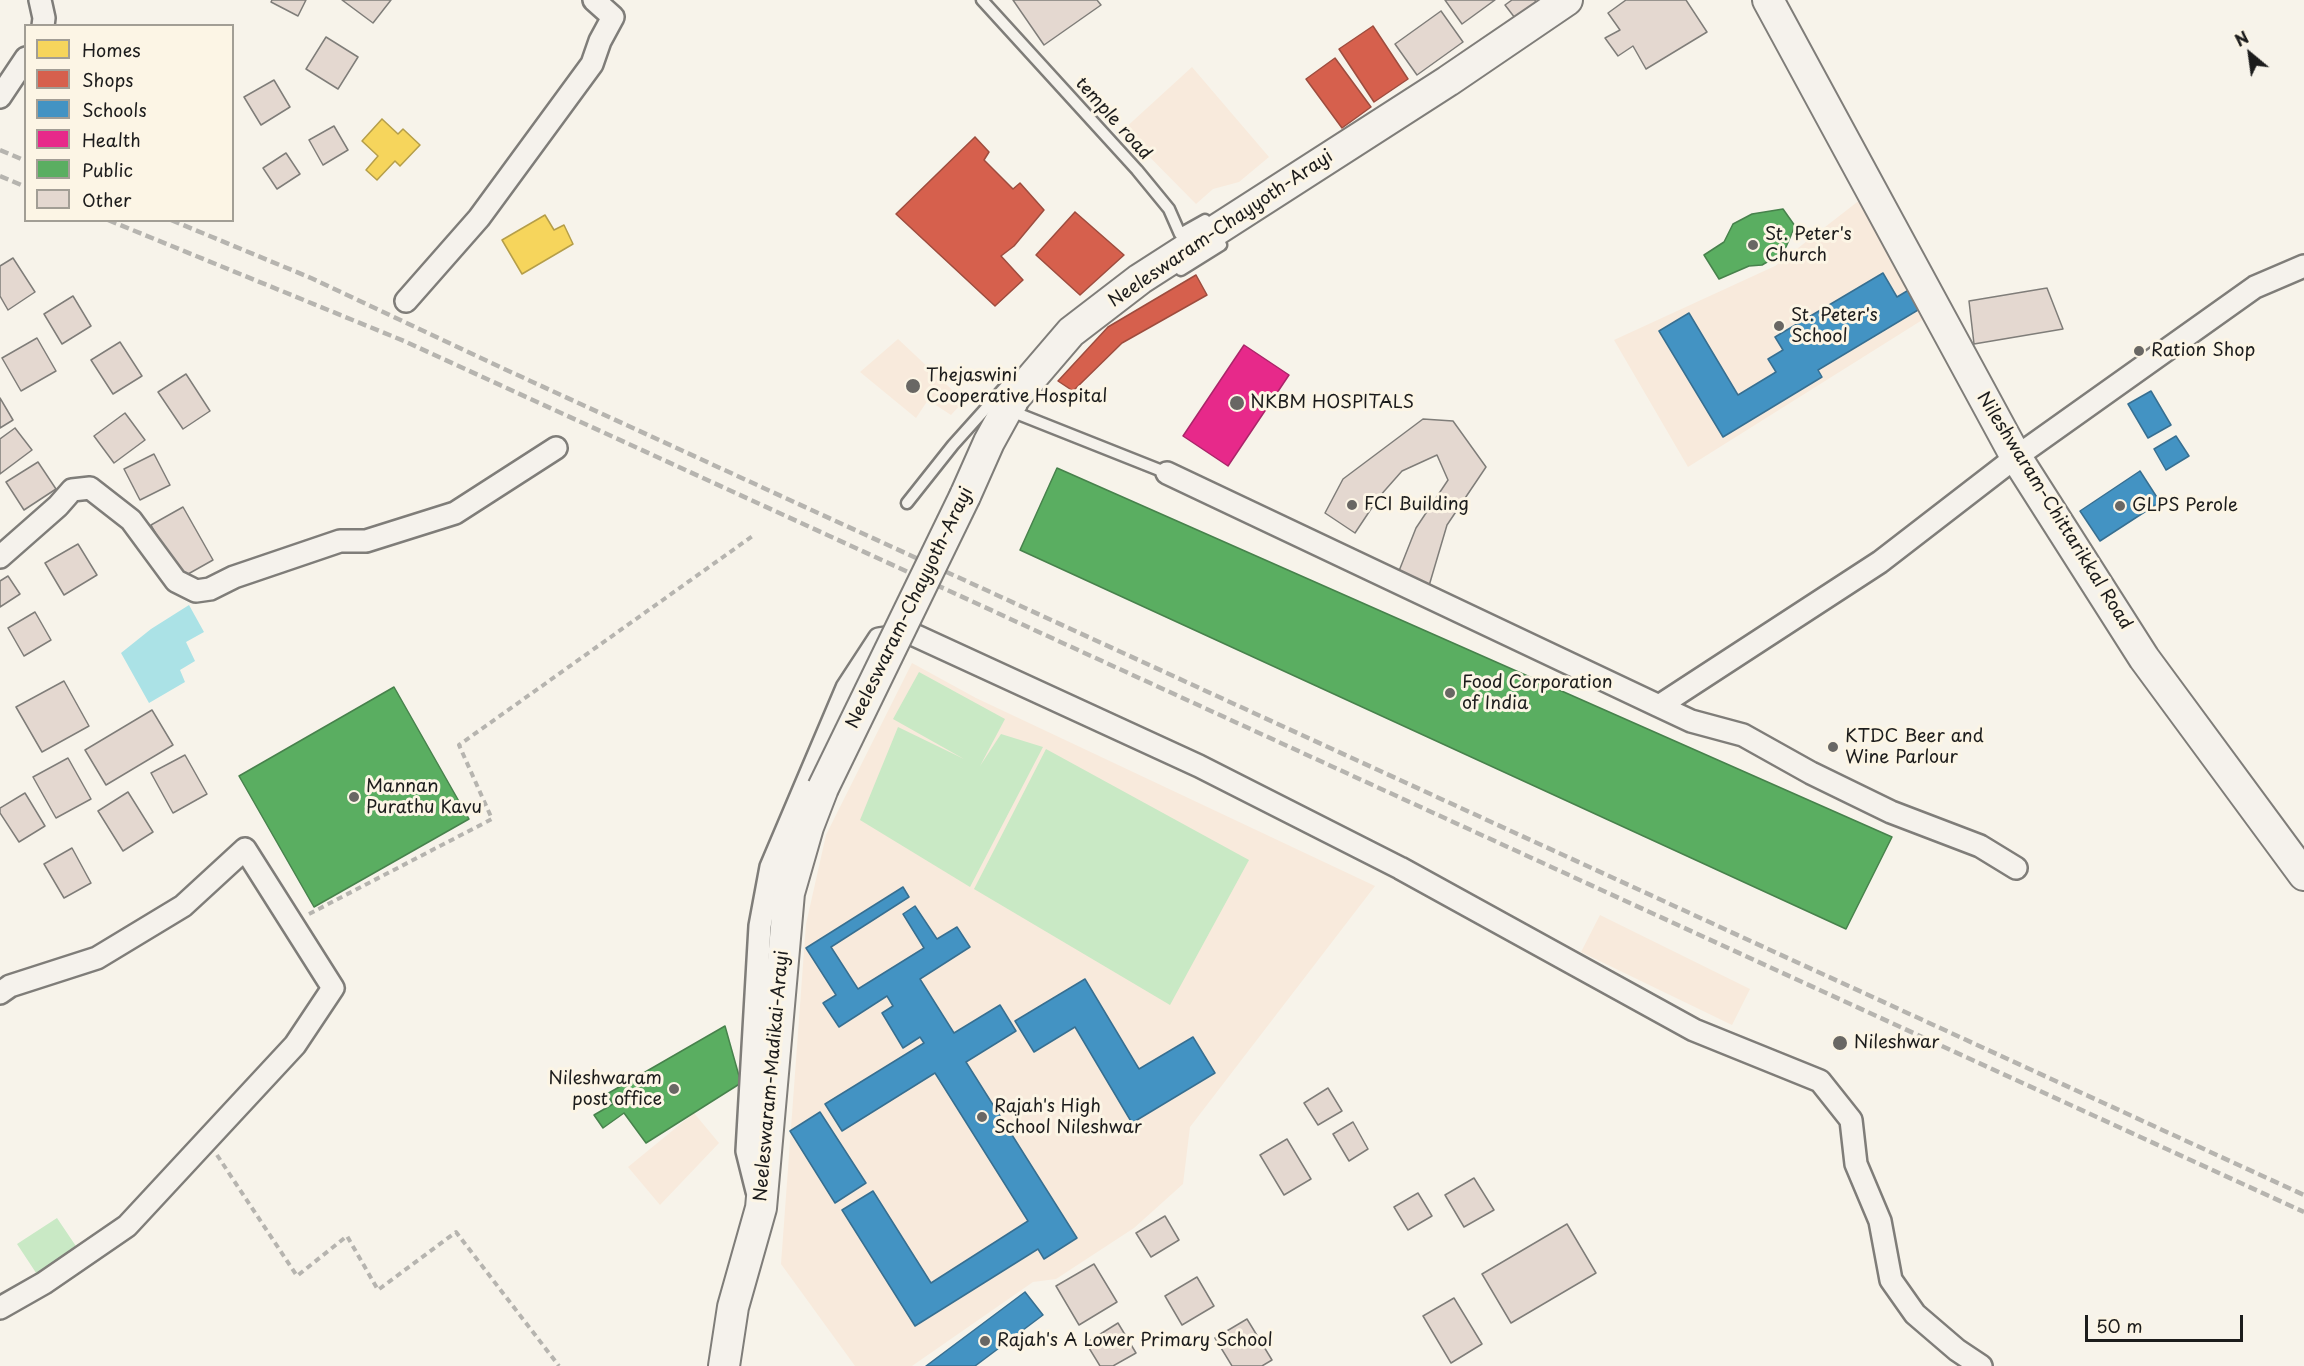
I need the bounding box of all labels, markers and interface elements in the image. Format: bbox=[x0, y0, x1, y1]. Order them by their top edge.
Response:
legend bbox=[24, 24, 234, 222]
north arrow bbox=[2220, 24, 2280, 84]
text: N bbox=[2230, 25, 2253, 52]
text: Homes bbox=[82, 36, 140, 63]
text: Shops bbox=[82, 66, 133, 93]
street label: temple road bbox=[1070, 73, 1156, 165]
text: Schools bbox=[82, 96, 147, 123]
text: Health bbox=[82, 126, 141, 153]
street label: Neeleswaram-Chayyoth-Arayi bbox=[1105, 146, 1337, 312]
text: Public bbox=[82, 156, 133, 183]
text: Other bbox=[82, 186, 131, 213]
place label: St. Peter's Church bbox=[1765, 224, 1852, 266]
marker: St. Peter's Church bbox=[1746, 238, 1760, 252]
place label: St. Peter's School bbox=[1791, 305, 1878, 348]
marker: St. Peter's School bbox=[1772, 319, 1786, 333]
place label: Ration Shop bbox=[2151, 340, 2255, 362]
marker: Ration Shop bbox=[2132, 344, 2146, 358]
place label: Thejaswini Cooperative Hospital bbox=[926, 365, 1107, 407]
marker: Thejaswini Cooperative Hospital bbox=[904, 377, 922, 395]
street label: Nileshwaram-Chittarikkal Road bbox=[1972, 388, 2136, 634]
place label: NKBM HOSPITALS bbox=[1250, 392, 1414, 414]
marker: NKBM HOSPITALS bbox=[1228, 394, 1246, 412]
street label: Neeleswaram-Chayyoth-Arayi bbox=[842, 484, 978, 732]
place label: FCI Building bbox=[1364, 494, 1469, 516]
place label: GLPS Perole bbox=[2132, 495, 2238, 517]
marker: FCI Building bbox=[1345, 498, 1359, 512]
marker: GLPS Perole bbox=[2113, 499, 2127, 513]
place label: Food Corporation of India bbox=[1462, 672, 1613, 714]
marker: Food Corporation of India bbox=[1443, 686, 1457, 700]
place label: KTDC Beer and Wine Parlour bbox=[1845, 726, 1984, 768]
marker: KTDC Beer and Wine Parlour bbox=[1826, 740, 1840, 754]
place label: Mannan Purathu Kavu bbox=[366, 776, 482, 818]
marker: Mannan Purathu Kavu bbox=[347, 790, 361, 804]
street label: Neeleswaram-Madikai-Arayi bbox=[750, 949, 794, 1203]
place label: Nileshwar bbox=[1854, 1032, 1939, 1054]
marker: Nileshwar bbox=[1831, 1034, 1849, 1052]
place label: Nileshwaram post office bbox=[548, 1068, 662, 1110]
marker: Nileshwaram post office bbox=[667, 1082, 681, 1096]
place label: Rajah's High School Nileshwar bbox=[994, 1096, 1142, 1138]
marker: Rajah's High School Nileshwar bbox=[975, 1110, 989, 1124]
scale bar bbox=[2088, 1303, 2246, 1341]
text: 50 m bbox=[2096, 1312, 2143, 1339]
place label: Rajah's A Lower Primary School bbox=[997, 1330, 1273, 1352]
marker: Rajah's A Lower Primary School bbox=[978, 1334, 992, 1348]

